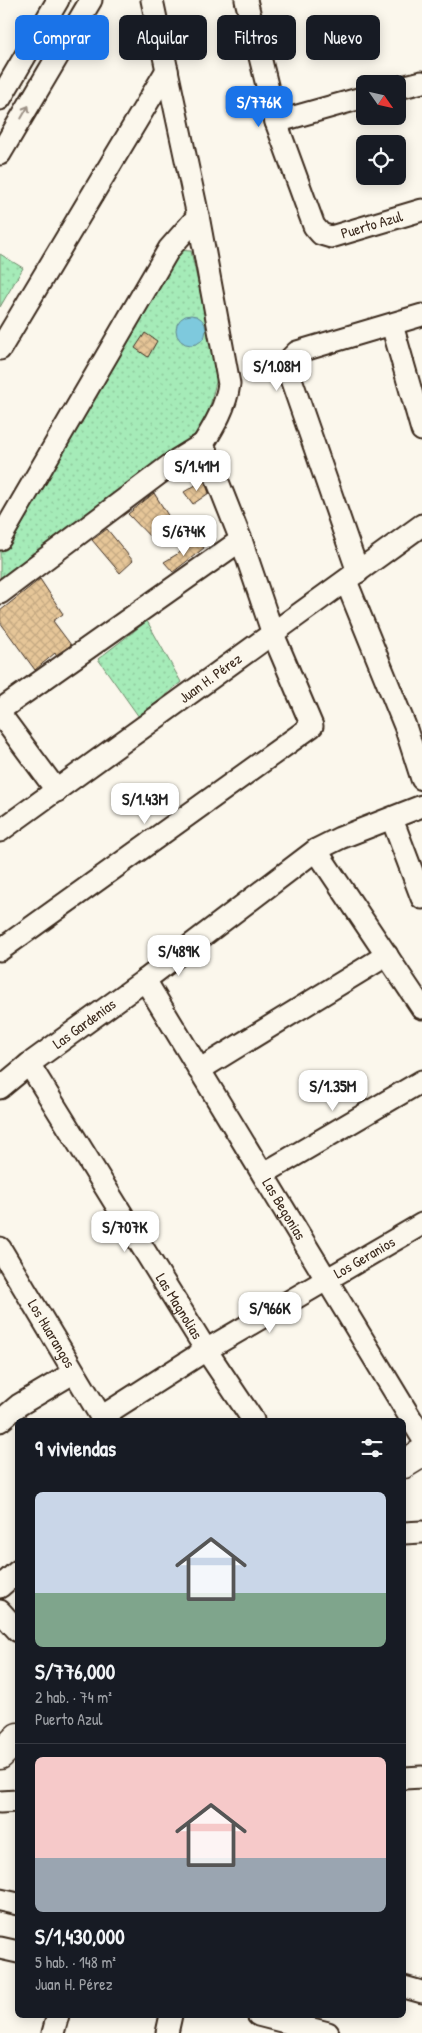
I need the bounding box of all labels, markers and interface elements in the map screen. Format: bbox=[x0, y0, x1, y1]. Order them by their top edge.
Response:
chip: Comprar bbox=[15, 15, 109, 60]
chip: Alquilar bbox=[119, 15, 207, 60]
chip: Filtros bbox=[217, 15, 296, 60]
chip: Nuevo bbox=[306, 15, 380, 60]
north arrow bbox=[356, 75, 406, 125]
map controls bbox=[356, 75, 406, 185]
pin: S/776K bbox=[218, 86, 300, 128]
text: S/776K bbox=[237, 91, 281, 113]
one-way arrow bbox=[20, 106, 30, 120]
button: locate bbox=[356, 135, 406, 185]
street label: Puerto Azul bbox=[338, 205, 405, 244]
pin: S/1.08M bbox=[231, 350, 323, 392]
text: S/1.08M bbox=[254, 355, 300, 377]
pin: S/1.41M bbox=[151, 450, 243, 492]
text: S/1.41M bbox=[175, 455, 219, 477]
pin: S/674K bbox=[143, 514, 225, 557]
text: S/674K bbox=[163, 520, 205, 542]
street label: Juan H. Pérez bbox=[175, 648, 246, 708]
pin: S/1.43M bbox=[99, 782, 191, 825]
text: S/1.43M bbox=[122, 788, 168, 810]
pin: S/489K bbox=[138, 934, 220, 977]
text: S/489K bbox=[158, 940, 200, 962]
street label: Las Gardenias bbox=[48, 993, 120, 1053]
pin: S/1.35M bbox=[287, 1070, 379, 1112]
text: S/1.35M bbox=[310, 1075, 356, 1097]
street label: Las Begonias bbox=[258, 1174, 311, 1244]
pin: S/707K bbox=[84, 1210, 166, 1253]
text: S/707K bbox=[102, 1216, 148, 1238]
street label: Los Geranios bbox=[330, 1231, 399, 1283]
street label: Las Magnolias bbox=[151, 1269, 208, 1343]
pin: S/966K bbox=[229, 1292, 311, 1334]
street label: Los Huarangos bbox=[23, 1295, 81, 1372]
text: S/966K bbox=[249, 1297, 291, 1319]
text: 9 viviendas bbox=[35, 1434, 116, 1463]
icon: filters bbox=[358, 1434, 386, 1462]
icon: home bbox=[166, 1524, 256, 1614]
text: S/776,000 bbox=[35, 1657, 115, 1686]
text: 2 hab. · 74 m² bbox=[35, 1686, 112, 1708]
text: Puerto Azul bbox=[35, 1708, 103, 1730]
icon: home bbox=[166, 1790, 256, 1880]
text: S/1,430,000 bbox=[35, 1922, 125, 1951]
text: 5 hab. · 148 m² bbox=[35, 1951, 116, 1973]
text: Juan H. Pérez bbox=[35, 1973, 113, 1995]

